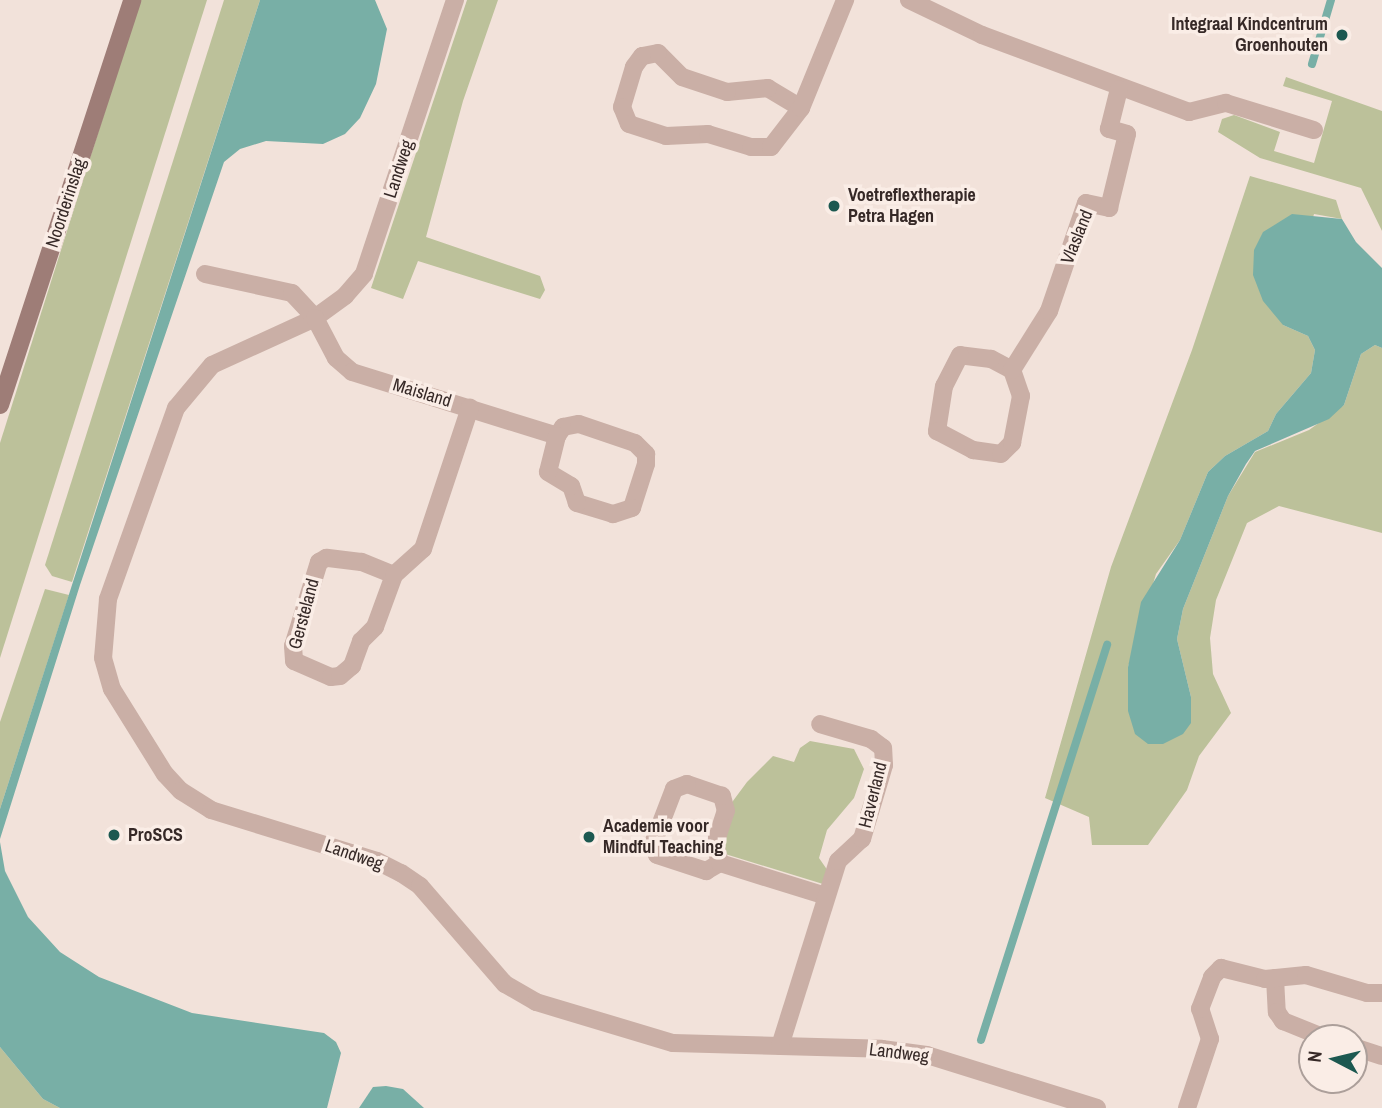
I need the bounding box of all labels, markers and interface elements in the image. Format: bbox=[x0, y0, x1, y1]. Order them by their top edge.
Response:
place label: Integraal Kindcentrum Groenhouten bbox=[1171, 14, 1328, 56]
marker: Integraal Kindcentrum Groenhouten bbox=[1334, 27, 1350, 43]
street label: Landweg bbox=[379, 137, 419, 201]
street label: Noorderinslag bbox=[41, 156, 91, 250]
place label: Voetreflextherapie Petra Hagen bbox=[848, 185, 976, 228]
marker: Voetreflextherapie Petra Hagen bbox=[826, 198, 842, 214]
street label: Vlasland bbox=[1056, 207, 1098, 267]
street label: Maisland bbox=[390, 374, 454, 412]
street label: Gersteland bbox=[284, 576, 324, 652]
street label: Haverland bbox=[854, 760, 892, 830]
place label: Academie voor Mindful Teaching bbox=[603, 816, 723, 858]
place label: ProSCS bbox=[128, 824, 183, 846]
marker: ProSCS bbox=[106, 827, 122, 843]
marker: Academie voor Mindful Teaching bbox=[581, 829, 597, 845]
street label: Landweg bbox=[322, 835, 386, 875]
north arrow bbox=[1298, 1024, 1368, 1094]
street label: Landweg bbox=[868, 1039, 930, 1067]
text: N bbox=[1301, 1050, 1328, 1064]

